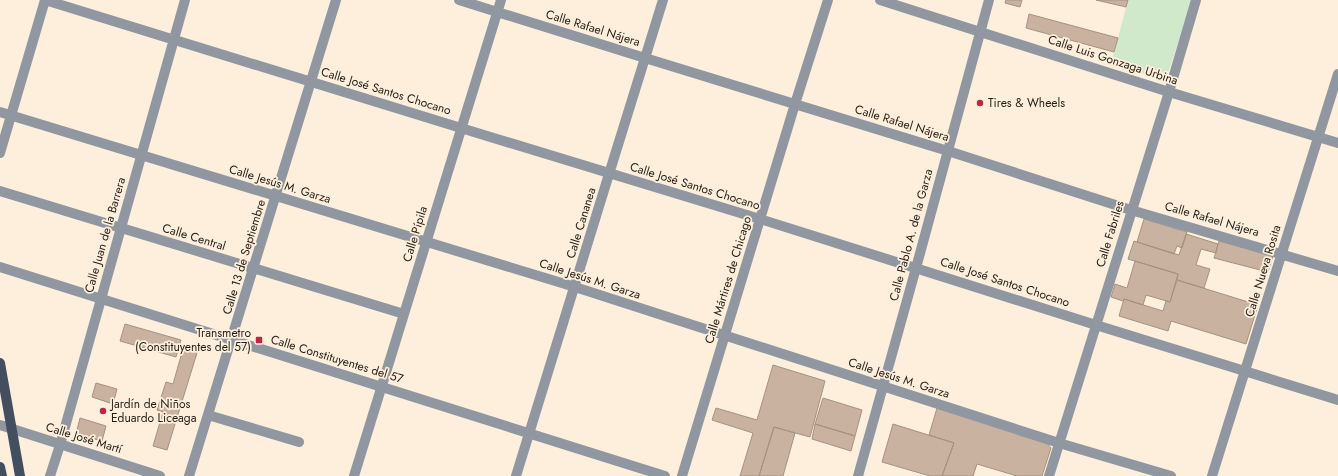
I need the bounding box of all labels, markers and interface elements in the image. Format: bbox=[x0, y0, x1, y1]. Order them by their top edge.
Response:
street label: Calle Rafael Nájera bbox=[544, 5, 643, 51]
street label: Calle Luis Gonzaga Urbina bbox=[1046, 30, 1180, 90]
street label: Calle José Santos Chocano bbox=[319, 63, 454, 120]
place label: Tires & Wheels bbox=[988, 94, 1065, 112]
marker: Tires & Wheels bbox=[975, 98, 985, 108]
street label: Calle Rafael Nájera bbox=[853, 100, 952, 146]
street label: Calle José Santos Chocano bbox=[628, 158, 763, 215]
street label: Calle Jesús M. Garza bbox=[227, 160, 333, 208]
street label: Calle Pablo A. de la Garza bbox=[885, 167, 937, 303]
street label: Calle Juan de la Barrera bbox=[80, 175, 130, 295]
street label: Calle Cananea bbox=[562, 185, 600, 261]
street label: Calle 13 de Septiembre bbox=[218, 197, 270, 317]
street label: Calle Rafael Nájera bbox=[1163, 197, 1262, 241]
street label: Calle Fabriles bbox=[1091, 198, 1129, 269]
street label: Calle Pípila bbox=[398, 204, 432, 264]
street label: Calle Mártires de Chicago bbox=[700, 214, 756, 346]
street label: Calle Central bbox=[160, 219, 228, 255]
street label: Calle Nueva Rosita bbox=[1240, 223, 1286, 319]
street label: Calle José Santos Chocano bbox=[938, 253, 1073, 312]
street label: Calle Jesús M. Garza bbox=[537, 254, 643, 304]
place label: Transmetro (Constituyentes del 57) bbox=[135, 324, 251, 356]
street label: Calle Constituyentes del 57 bbox=[268, 330, 406, 388]
marker: Transmetro (Constituyentes del 57) bbox=[254, 335, 264, 345]
street label: Calle Jesús M. Garza bbox=[846, 353, 952, 403]
place label: Jardín de Niños Eduardo Liceaga bbox=[109, 395, 197, 427]
marker: Jardín de Niños Eduardo Liceaga bbox=[98, 406, 108, 416]
street label: Calle José Martí bbox=[44, 418, 125, 458]

